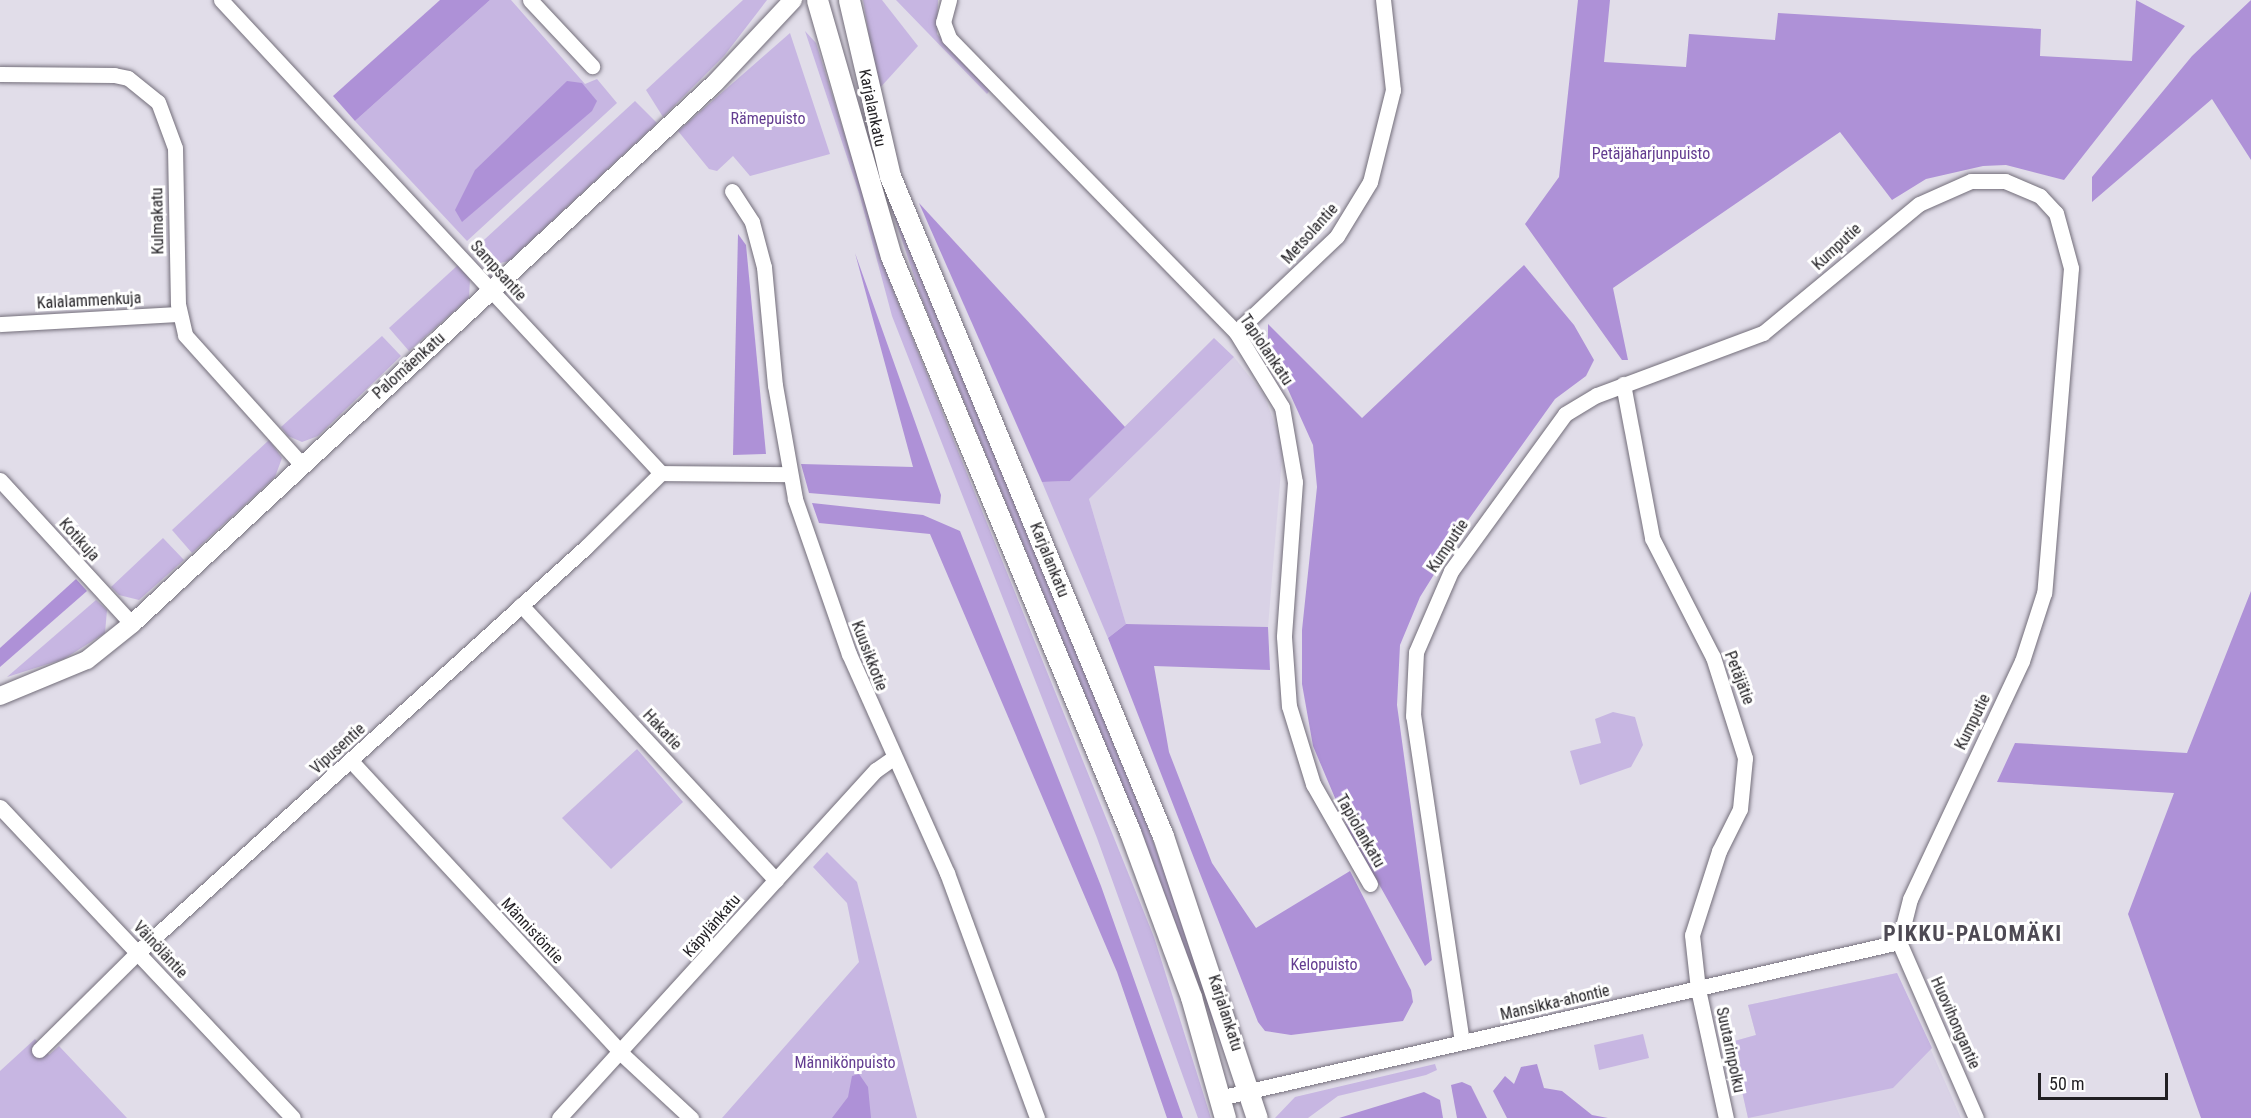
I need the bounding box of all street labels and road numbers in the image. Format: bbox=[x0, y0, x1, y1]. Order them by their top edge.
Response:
street label: Karjalankatu bbox=[854, 67, 890, 149]
street label: Kulmakatu bbox=[148, 187, 168, 255]
street label: Metsolantie bbox=[1278, 200, 1342, 268]
street label: Kumputie bbox=[1809, 220, 1865, 274]
street label: Sampsantie bbox=[466, 237, 530, 305]
street label: Kalalammenkuja bbox=[36, 289, 142, 313]
street label: Tapiolankatu bbox=[1235, 311, 1297, 389]
street label: Palomäenkatu bbox=[369, 329, 449, 403]
street label: Kotikuja bbox=[55, 515, 103, 565]
street label: Kumputie bbox=[1423, 516, 1473, 576]
street label: Karjalankatu bbox=[1025, 520, 1073, 600]
street label: Kuusikkotie bbox=[847, 618, 891, 694]
street label: Petäjätie bbox=[1720, 649, 1758, 707]
street label: Kumputie bbox=[1951, 691, 1995, 753]
street label: Hakatie bbox=[638, 706, 686, 754]
street label: Vipusentie bbox=[307, 720, 369, 778]
street label: Tapiolankatu bbox=[1331, 791, 1389, 871]
street label: Käpylänkatu bbox=[679, 891, 745, 961]
street label: Männistöntie bbox=[497, 894, 567, 968]
street label: Väinöläntie bbox=[129, 918, 191, 982]
street label: Karjalankatu bbox=[1204, 972, 1246, 1054]
street label: Huovihongantie bbox=[1926, 974, 1984, 1072]
street label: Mansikka-ahontie bbox=[1498, 981, 1612, 1025]
street label: Suutarinpolku bbox=[1712, 1005, 1748, 1095]

